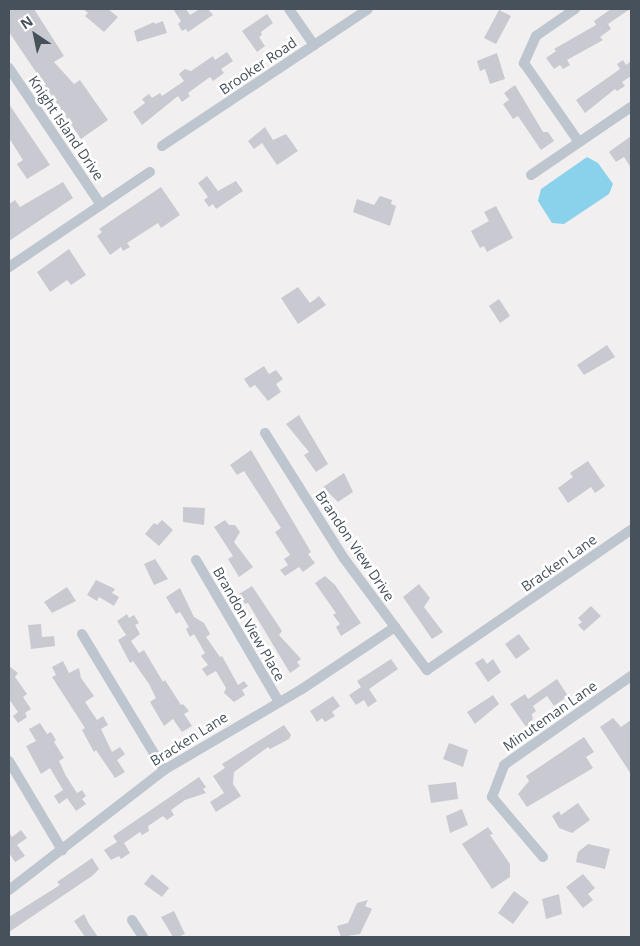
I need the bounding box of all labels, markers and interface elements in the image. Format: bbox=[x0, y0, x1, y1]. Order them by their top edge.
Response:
north arrow bbox=[10, 10, 60, 60]
text: N bbox=[16, 11, 36, 33]
street label: Brooker Road bbox=[216, 34, 300, 98]
street label: Knight Island Drive bbox=[25, 73, 107, 183]
street label: Brandon View Drive bbox=[312, 488, 398, 604]
street label: Bracken Lane bbox=[518, 531, 600, 595]
street label: Brandon View Place bbox=[210, 564, 288, 684]
street label: Minuteman Lane bbox=[500, 677, 600, 755]
street label: Bracken Lane bbox=[147, 709, 231, 769]

